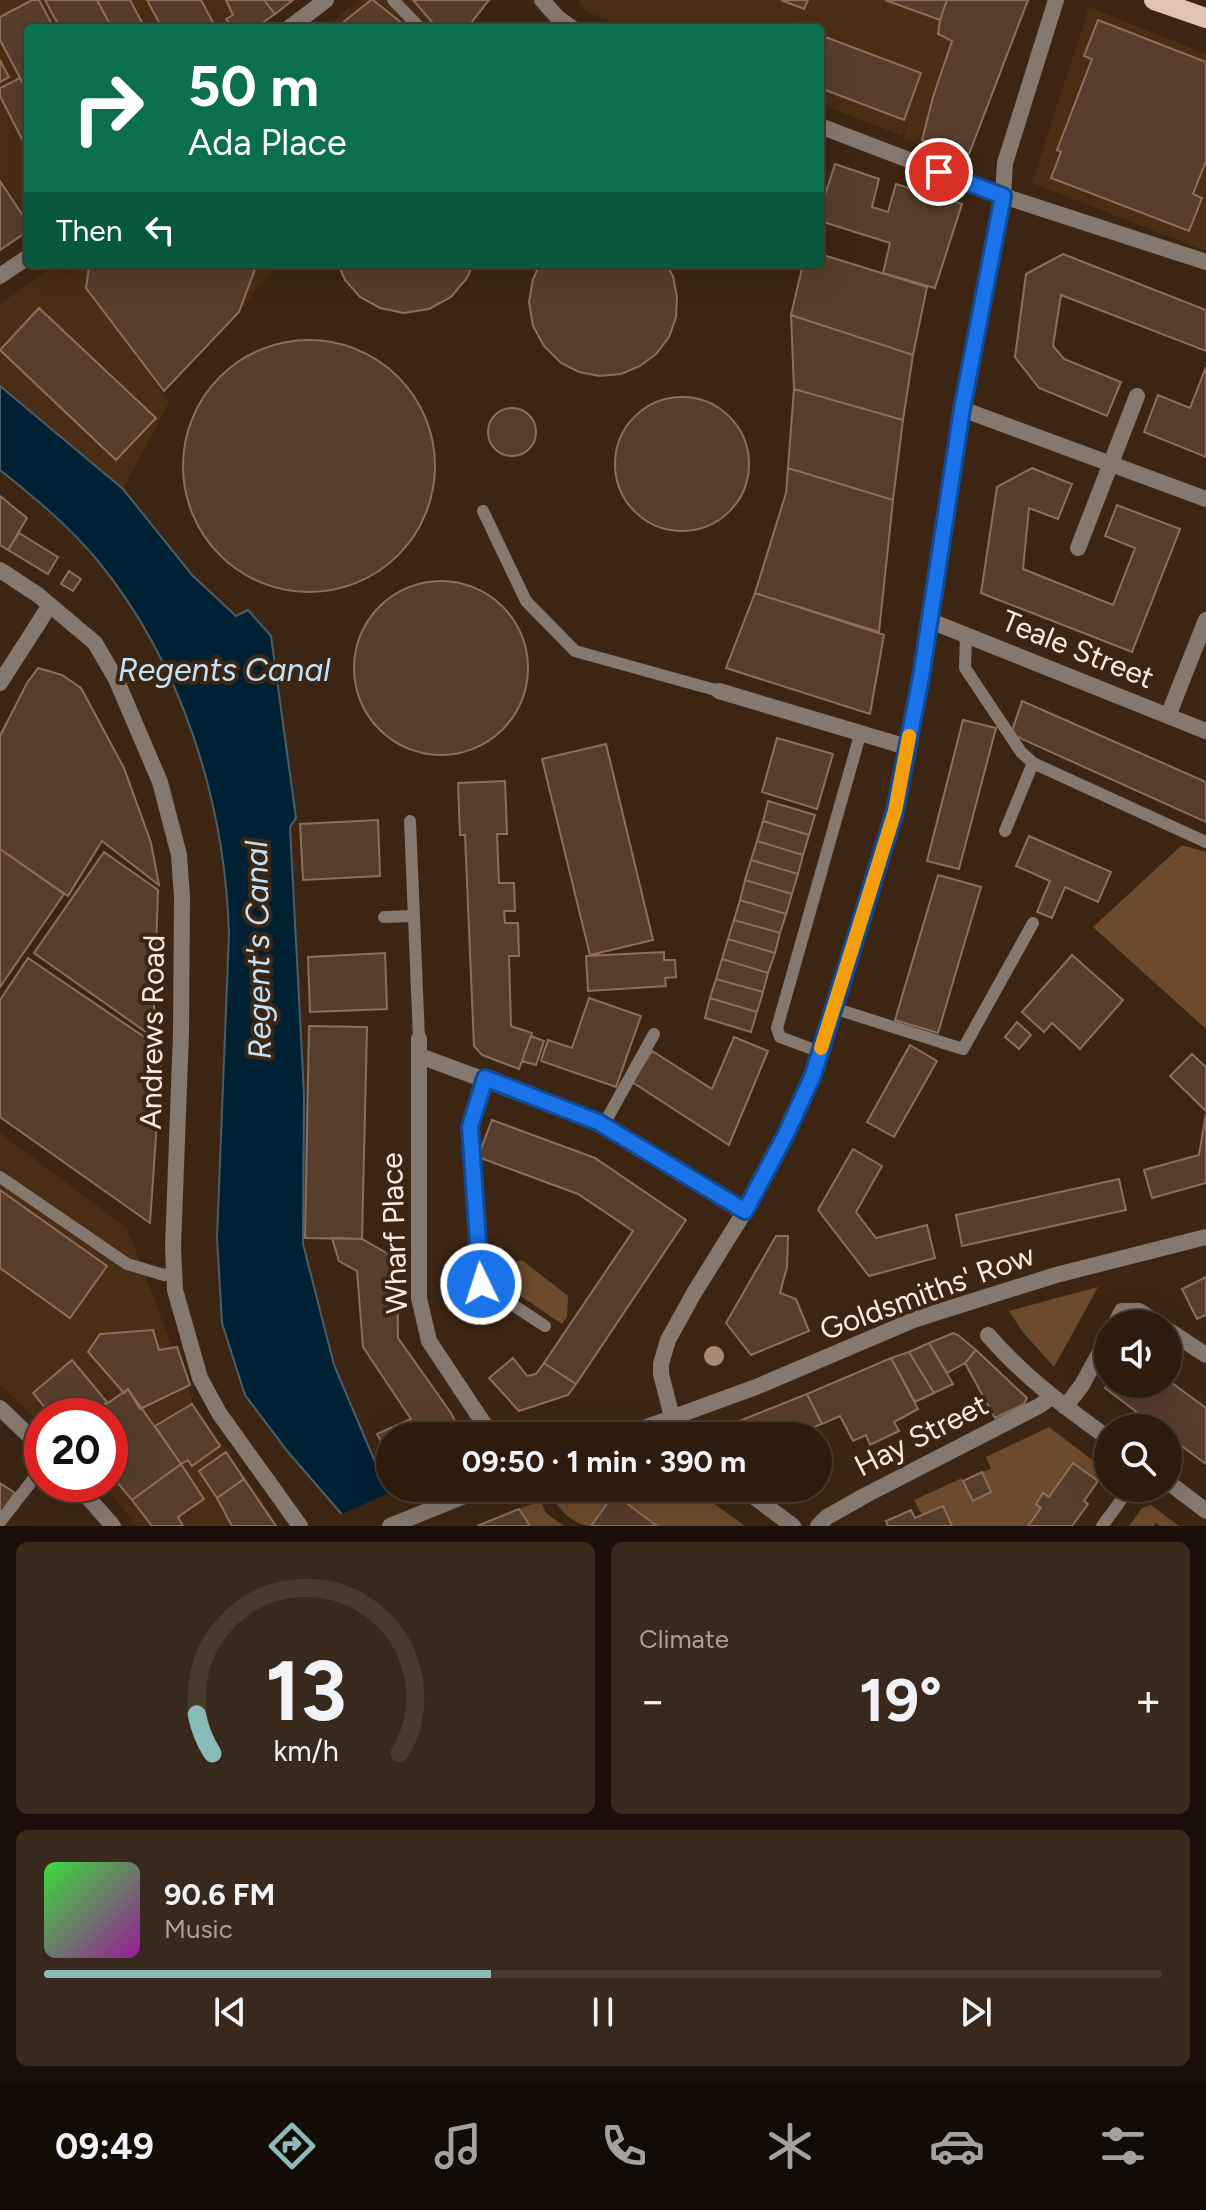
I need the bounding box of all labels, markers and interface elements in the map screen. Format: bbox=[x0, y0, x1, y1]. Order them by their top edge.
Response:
text: 50 m bbox=[188, 53, 319, 120]
icon: right bbox=[56, 56, 160, 160]
text: Ada Place bbox=[188, 121, 347, 164]
pin bbox=[905, 138, 973, 206]
icon: arrive bbox=[917, 150, 961, 194]
icon: left bbox=[138, 208, 182, 252]
text: Then bbox=[56, 212, 122, 249]
street label: Teale Street bbox=[997, 602, 1159, 696]
water label: Regents Canal bbox=[118, 651, 331, 689]
water label: Regent's Canal bbox=[237, 839, 279, 1060]
street label: Andrews Road bbox=[132, 934, 172, 1130]
street label: Wharf Place bbox=[373, 1152, 415, 1314]
street label: Goldsmiths' Row bbox=[815, 1236, 1040, 1348]
position arrow bbox=[439, 1242, 523, 1326]
map controls bbox=[1094, 1310, 1182, 1502]
button: sound bbox=[1094, 1310, 1182, 1398]
street label: Hay Street bbox=[848, 1386, 994, 1484]
speed limit sign: 20 bbox=[24, 1398, 128, 1502]
button: search bbox=[1094, 1414, 1182, 1502]
text: 09:50 · 1 min · 390 m bbox=[462, 1443, 746, 1480]
text: Climate bbox=[639, 1623, 729, 1655]
text: 13 bbox=[265, 1641, 346, 1741]
text: 19° bbox=[859, 1664, 942, 1736]
text: − bbox=[639, 1674, 666, 1727]
text: + bbox=[1135, 1674, 1162, 1727]
text: km/h bbox=[273, 1734, 338, 1768]
text: 90.6 FM bbox=[164, 1876, 275, 1913]
text: Music bbox=[164, 1913, 233, 1945]
icon: previous bbox=[208, 1990, 252, 2034]
icon: pause bbox=[581, 1990, 625, 2034]
icon: next bbox=[954, 1990, 998, 2034]
icon: directions bbox=[264, 2118, 320, 2174]
icon: music bbox=[430, 2118, 486, 2174]
icon: phone bbox=[596, 2118, 652, 2174]
icon: climate bbox=[762, 2118, 818, 2174]
icon: car bbox=[929, 2118, 985, 2174]
icon: filters bbox=[1095, 2118, 1151, 2174]
text: 09:49 bbox=[55, 2125, 154, 2168]

